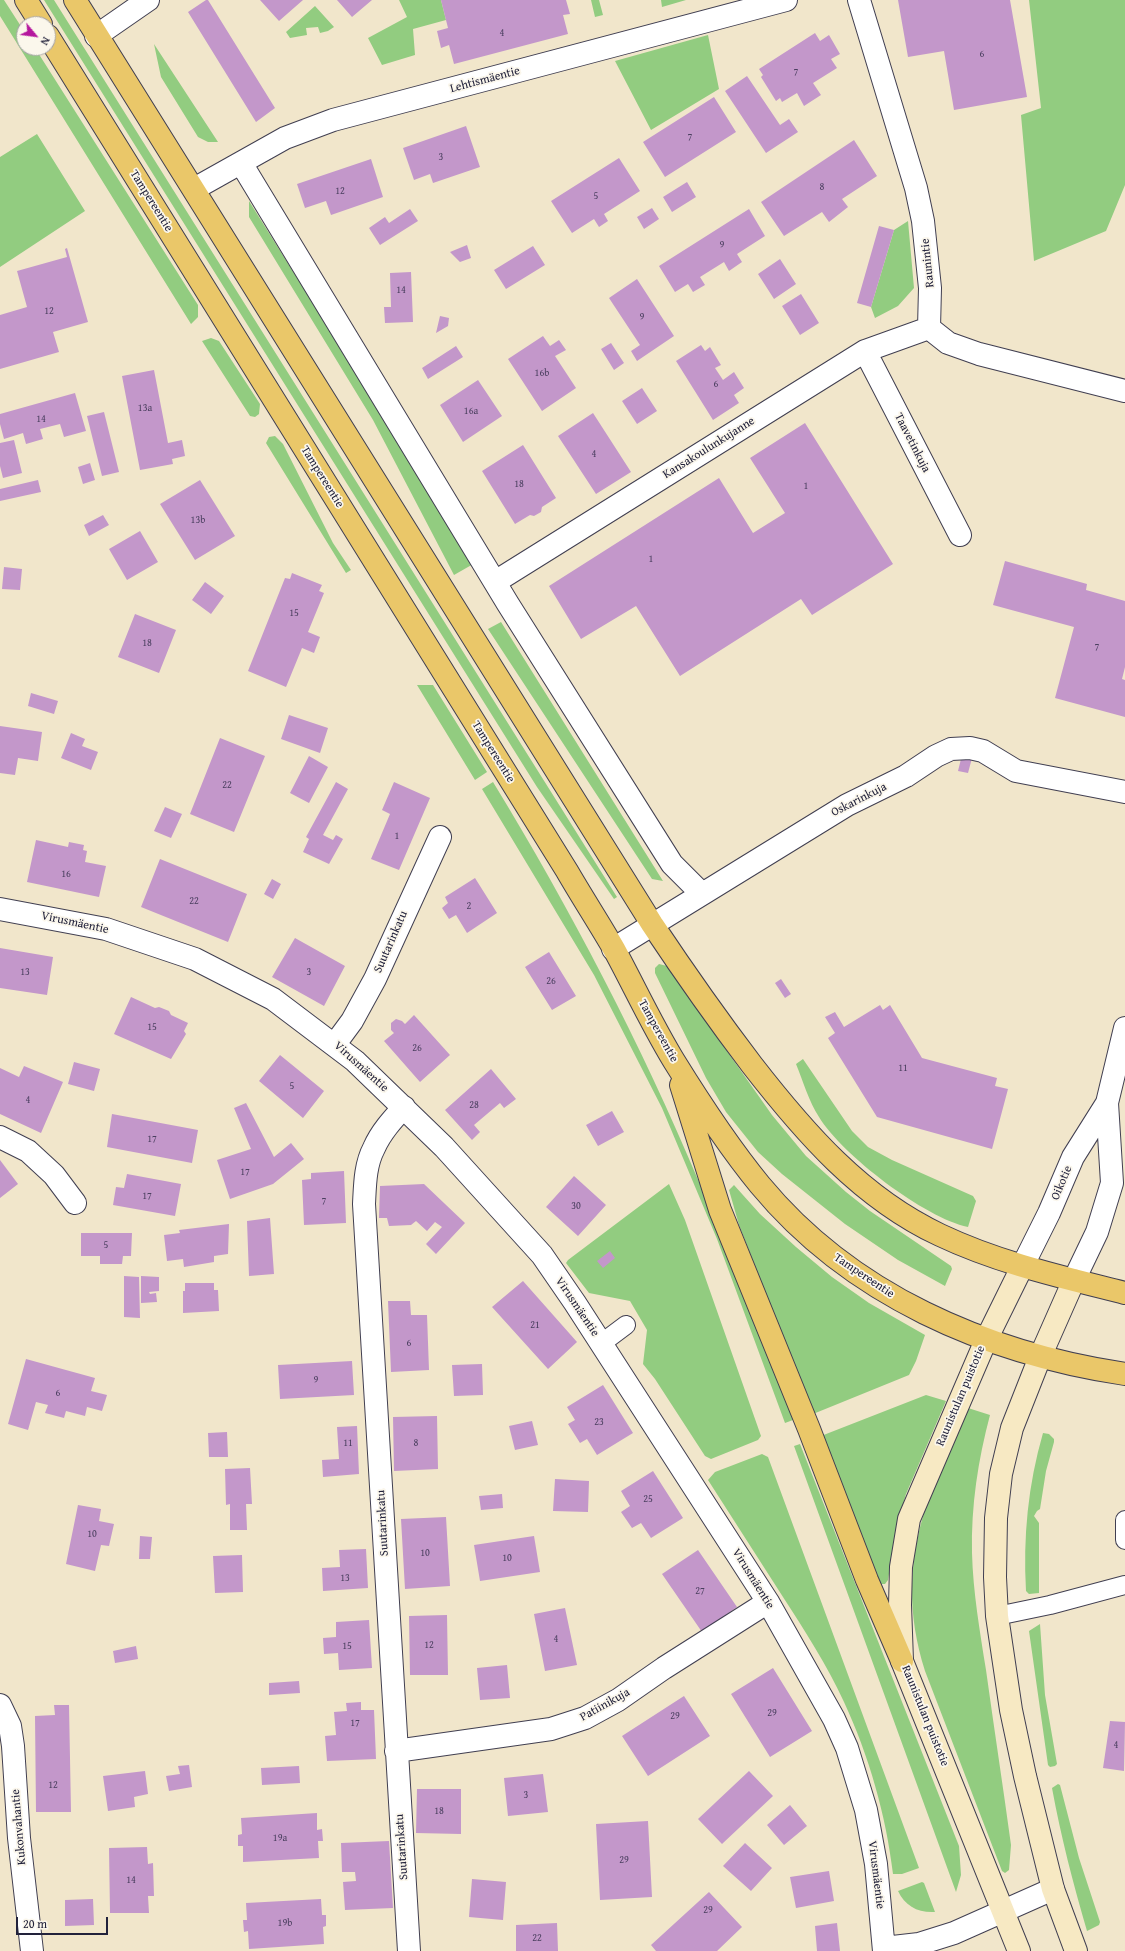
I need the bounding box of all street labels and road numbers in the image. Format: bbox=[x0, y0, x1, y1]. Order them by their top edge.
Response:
street label: Lehtismäentie bbox=[449, 64, 521, 96]
street label: Tampereentie bbox=[126, 168, 176, 234]
street label: Raunintie bbox=[918, 238, 938, 288]
street label: Taavetinkuja bbox=[891, 411, 933, 475]
street label: Kansakoulunkujanne bbox=[660, 414, 758, 482]
street label: Tampereentie bbox=[297, 444, 347, 510]
street label: Tampereentie bbox=[468, 719, 518, 785]
street label: Oskarinkuja bbox=[829, 780, 889, 820]
street label: Virusmäentie bbox=[40, 909, 110, 937]
street label: Suutarinkatu bbox=[371, 909, 411, 975]
street label: Tampereentie bbox=[635, 997, 681, 1065]
street label: Virusmäentie bbox=[331, 1039, 391, 1095]
street label: Oikotie bbox=[1048, 1164, 1076, 1202]
street label: Tampereentie bbox=[831, 1251, 897, 1301]
street label: Virusmäentie bbox=[552, 1275, 602, 1339]
street label: Raunistulan puistotie bbox=[933, 1344, 989, 1448]
street label: Suutarinkatu bbox=[374, 1490, 392, 1556]
street label: Virusmäentie bbox=[729, 1546, 777, 1612]
street label: Raunistulan puistotie bbox=[898, 1663, 952, 1769]
street label: Patiinikuja bbox=[578, 1685, 632, 1725]
street label: Kukonvahantie bbox=[9, 1788, 29, 1866]
street label: Suutarinkatu bbox=[393, 1813, 411, 1881]
street label: Virusmäentie bbox=[865, 1840, 887, 1910]

